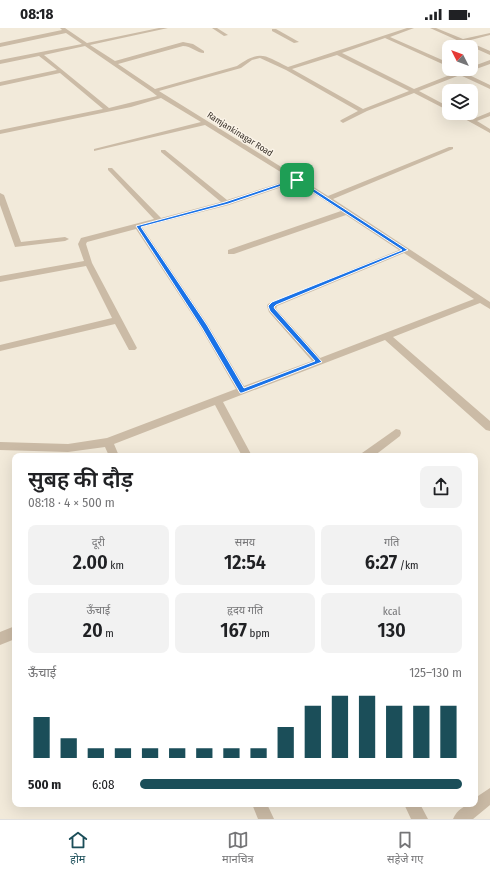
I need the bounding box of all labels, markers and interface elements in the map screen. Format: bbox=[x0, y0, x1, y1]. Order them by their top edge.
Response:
text: 08:18 bbox=[20, 5, 53, 23]
north arrow bbox=[442, 40, 478, 76]
map controls bbox=[442, 40, 478, 120]
button: layers bbox=[442, 84, 478, 120]
street label: Ramjankinagar Road bbox=[205, 110, 275, 158]
pin bbox=[280, 163, 314, 197]
icon: arrive bbox=[286, 169, 308, 191]
text: सुबह की दौड़ bbox=[28, 466, 133, 493]
button: share bbox=[420, 466, 462, 508]
text: 08:18 · 4 × 500 m bbox=[28, 495, 115, 510]
text: दूरी bbox=[92, 536, 105, 549]
text: समय bbox=[235, 536, 255, 549]
text: गति bbox=[384, 536, 399, 549]
text: 2.00 bbox=[73, 550, 108, 574]
text: 12:54 bbox=[224, 550, 266, 574]
text: 6:27 bbox=[365, 550, 397, 574]
text: km bbox=[108, 559, 124, 572]
text: /km bbox=[397, 559, 418, 572]
text: ऊँचाई bbox=[86, 604, 110, 617]
text: हृदय गति bbox=[227, 604, 263, 617]
text: kcal bbox=[383, 605, 401, 618]
text: 20 bbox=[83, 618, 103, 642]
text: 167 bbox=[220, 618, 247, 642]
text: 130 bbox=[377, 618, 406, 642]
text: m bbox=[103, 627, 114, 640]
text: bpm bbox=[247, 627, 270, 640]
text: ऊँचाई bbox=[28, 665, 56, 680]
text: 125–130 m bbox=[409, 665, 462, 680]
text: 500 m bbox=[28, 777, 61, 792]
text: 6:08 bbox=[92, 777, 114, 792]
tab: होम bbox=[67, 829, 89, 867]
tab: मानचित्र bbox=[222, 829, 254, 867]
tab: सहेजे गए bbox=[387, 829, 423, 867]

